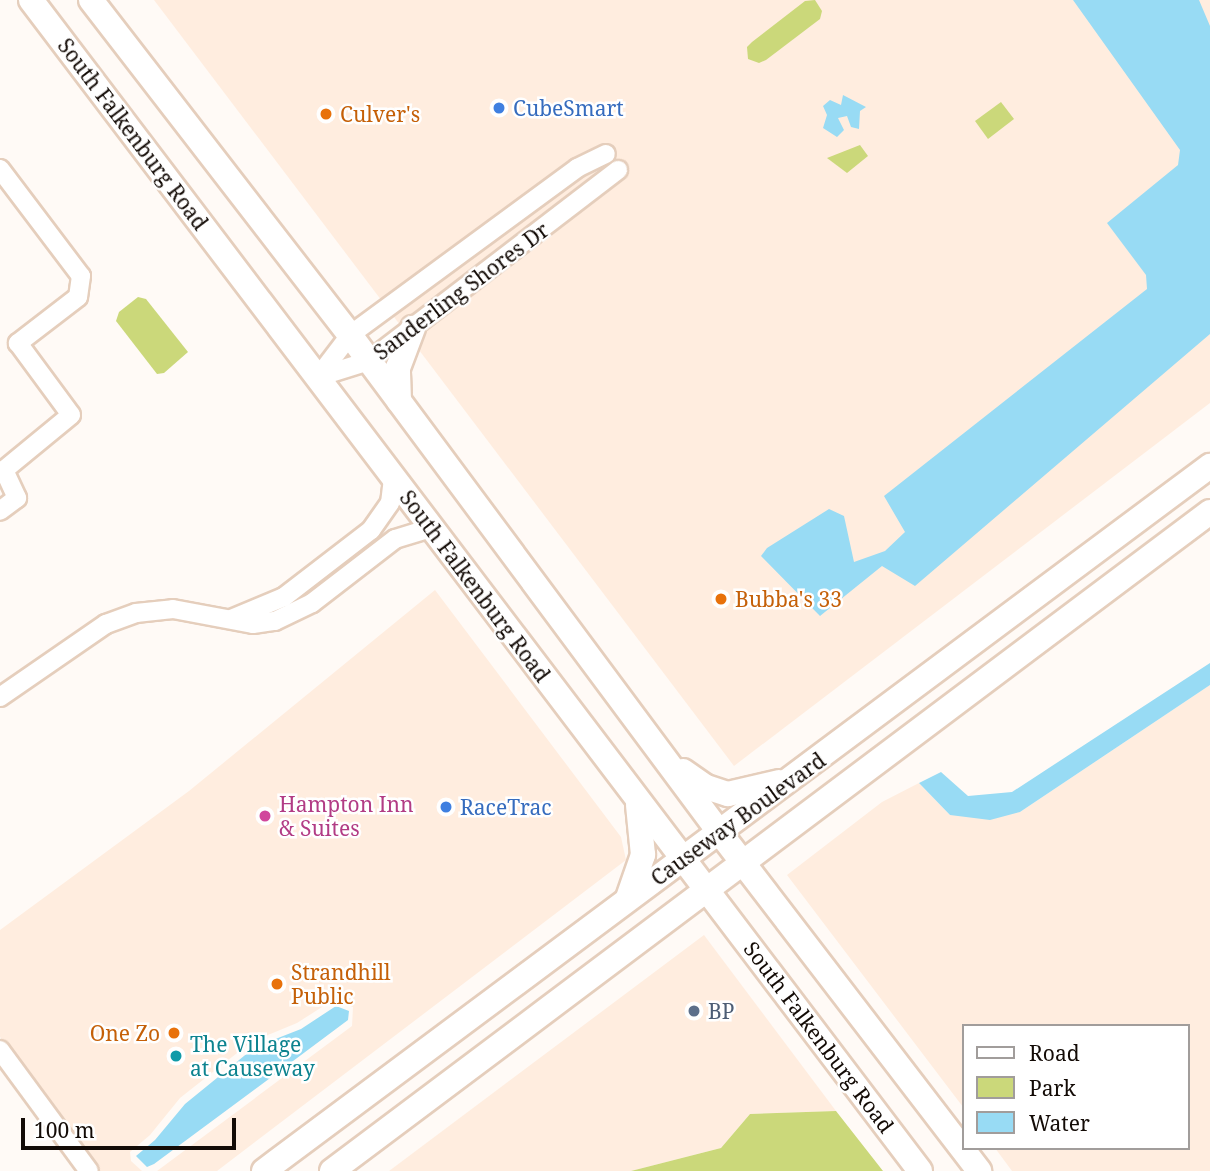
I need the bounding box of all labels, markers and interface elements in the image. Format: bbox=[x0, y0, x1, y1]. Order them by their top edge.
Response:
street label: South Falkenburg Road bbox=[53, 33, 213, 235]
place label: CubeSmart bbox=[513, 95, 624, 121]
marker: CubeSmart bbox=[491, 100, 507, 116]
place label: Culver's bbox=[340, 101, 420, 127]
marker: Culver's bbox=[318, 106, 334, 122]
street label: Sanderling Shores Dr bbox=[369, 217, 553, 365]
street label: South Falkenburg Road bbox=[395, 485, 555, 687]
place label: Bubba's 33 bbox=[735, 586, 842, 612]
marker: Bubba's 33 bbox=[713, 591, 729, 607]
street label: Causeway Boulevard bbox=[646, 747, 830, 891]
place label: Hampton Inn & Suites bbox=[279, 791, 414, 841]
place label: RaceTrac bbox=[460, 794, 552, 820]
marker: RaceTrac bbox=[438, 799, 454, 815]
marker: Hampton Inn & Suites bbox=[257, 808, 273, 824]
street label: South Falkenburg Road bbox=[739, 936, 899, 1138]
place label: Strandhill Public bbox=[291, 959, 391, 1009]
marker: Strandhill Public bbox=[269, 976, 285, 992]
place label: BP bbox=[708, 998, 734, 1024]
marker: BP bbox=[686, 1003, 702, 1019]
place label: One Zo bbox=[90, 1020, 160, 1046]
legend bbox=[962, 1024, 1189, 1150]
marker: One Zo bbox=[166, 1025, 182, 1041]
place label: The Village at Causeway bbox=[190, 1031, 315, 1081]
text: Road bbox=[1029, 1039, 1080, 1067]
marker: The Village at Causeway bbox=[168, 1048, 184, 1064]
text: Park bbox=[1029, 1074, 1076, 1102]
scale bar bbox=[24, 1104, 240, 1148]
text: Water bbox=[1029, 1109, 1090, 1137]
text: 100 m bbox=[34, 1116, 95, 1144]

